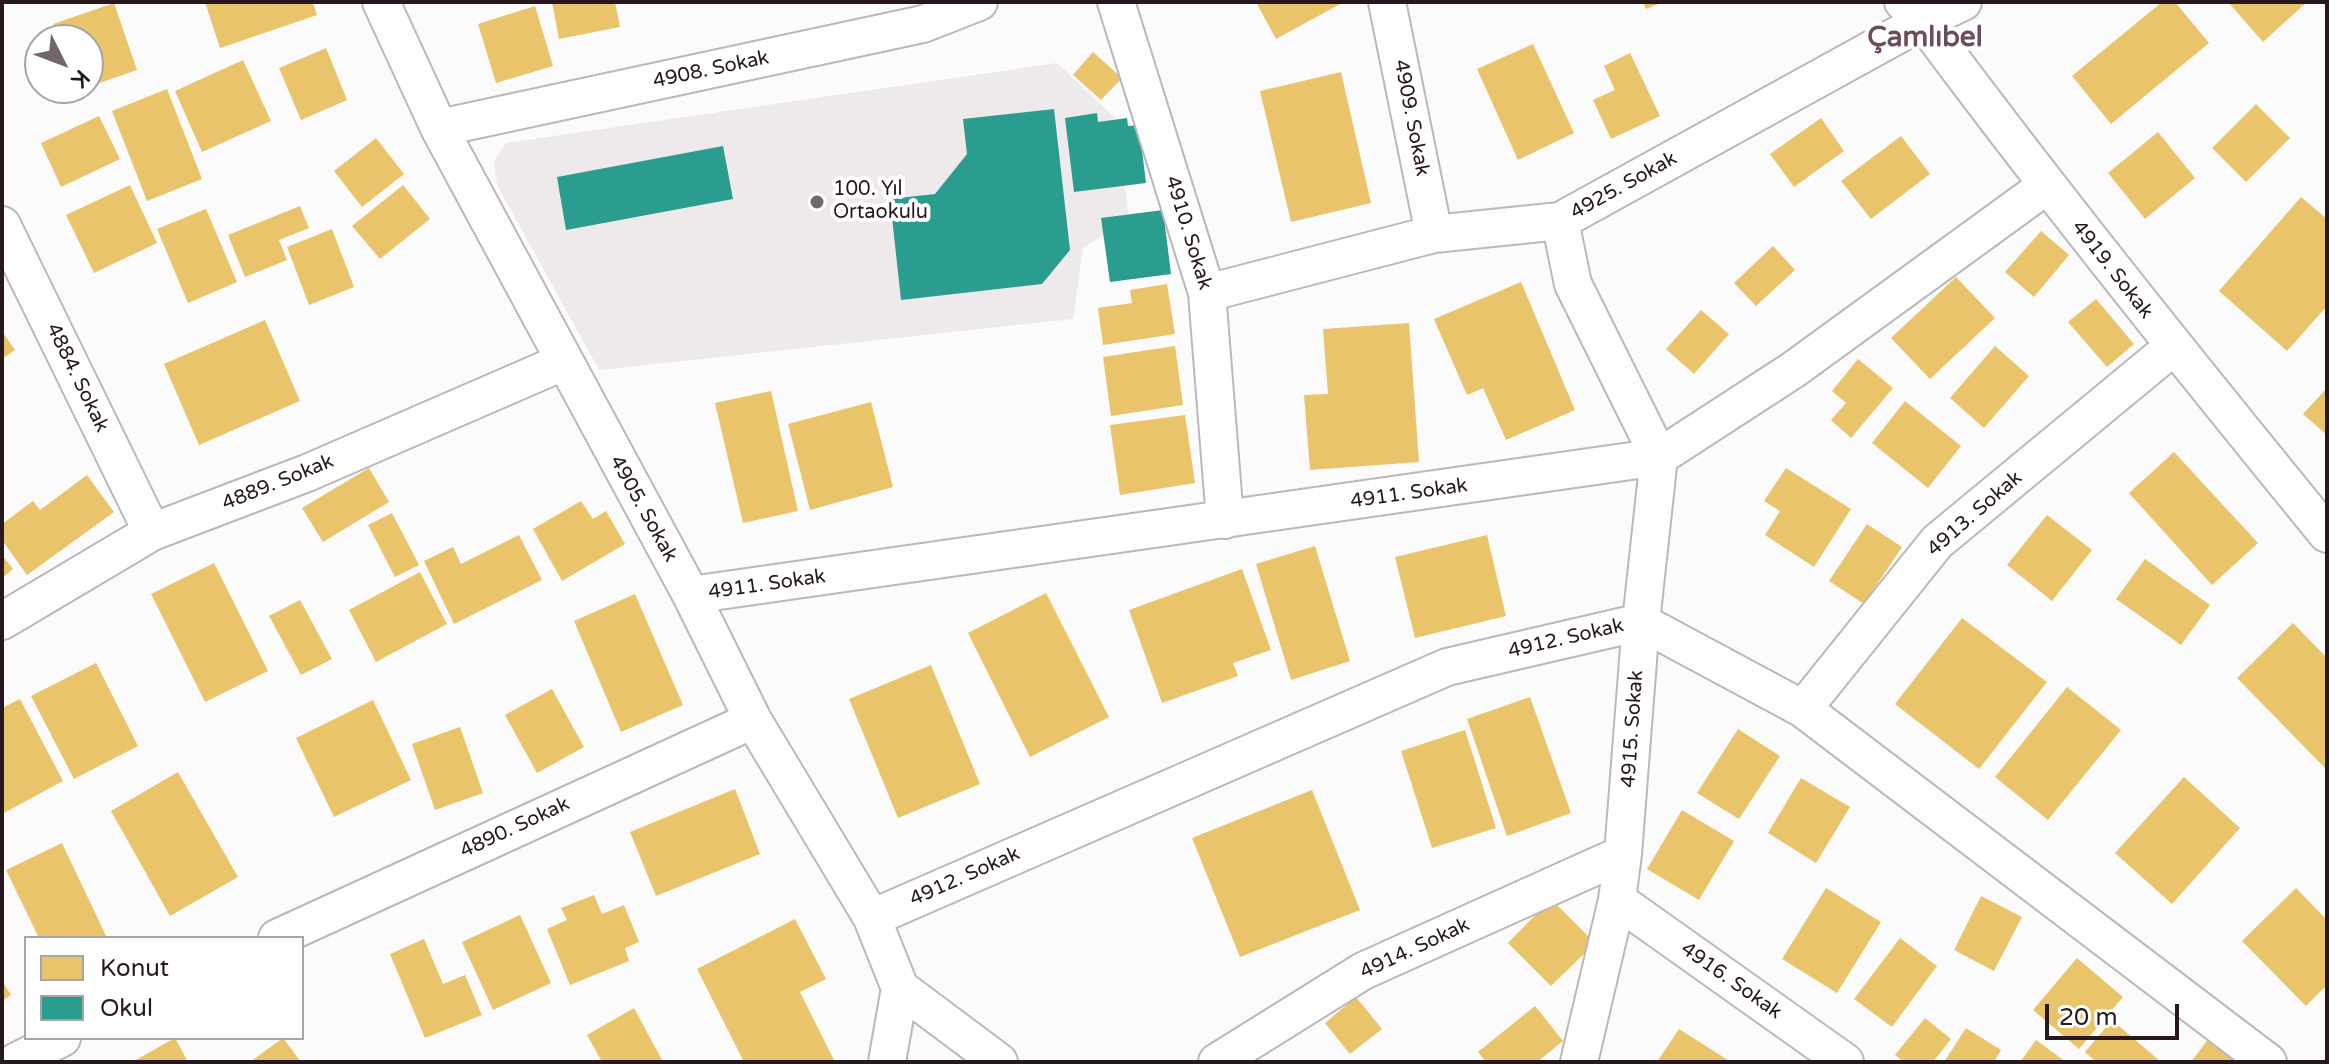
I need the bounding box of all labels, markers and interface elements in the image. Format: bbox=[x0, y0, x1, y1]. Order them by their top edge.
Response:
district label: Çamlıbel bbox=[1867, 22, 1983, 56]
north arrow bbox=[24, 24, 104, 104]
street label: 4908. Sokak bbox=[651, 46, 771, 94]
street label: 4909. Sokak bbox=[1388, 58, 1434, 178]
text: K bbox=[66, 65, 95, 93]
street label: 4925. Sokak bbox=[1567, 147, 1681, 225]
street label: 4910. Sokak bbox=[1159, 173, 1217, 293]
place label: 100. Yıl Ortaokulu bbox=[833, 178, 928, 225]
marker: 100. Yıl Ortaokulu bbox=[808, 193, 826, 211]
street label: 4919. Sokak bbox=[2066, 216, 2158, 324]
street label: 4884. Sokak bbox=[40, 320, 114, 436]
street label: 4889. Sokak bbox=[219, 450, 337, 516]
street label: 4905. Sokak bbox=[604, 452, 682, 566]
street label: 4913. Sokak bbox=[1923, 466, 2027, 562]
street label: 4911. Sokak bbox=[1349, 474, 1469, 514]
street label: 4911. Sokak bbox=[707, 565, 827, 605]
street label: 4912. Sokak bbox=[1506, 614, 1626, 664]
street label: 4915. Sokak bbox=[1617, 669, 1649, 789]
street label: 4890. Sokak bbox=[456, 792, 574, 864]
street label: 4912. Sokak bbox=[906, 842, 1024, 912]
street label: 4914. Sokak bbox=[1356, 913, 1474, 985]
legend bbox=[24, 936, 304, 1040]
street label: 4916. Sokak bbox=[1676, 937, 1786, 1025]
text: Konut bbox=[100, 954, 169, 983]
scale bar bbox=[2049, 988, 2183, 1038]
text: Okul bbox=[100, 994, 153, 1023]
text: 20 m bbox=[2059, 1003, 2117, 1032]

